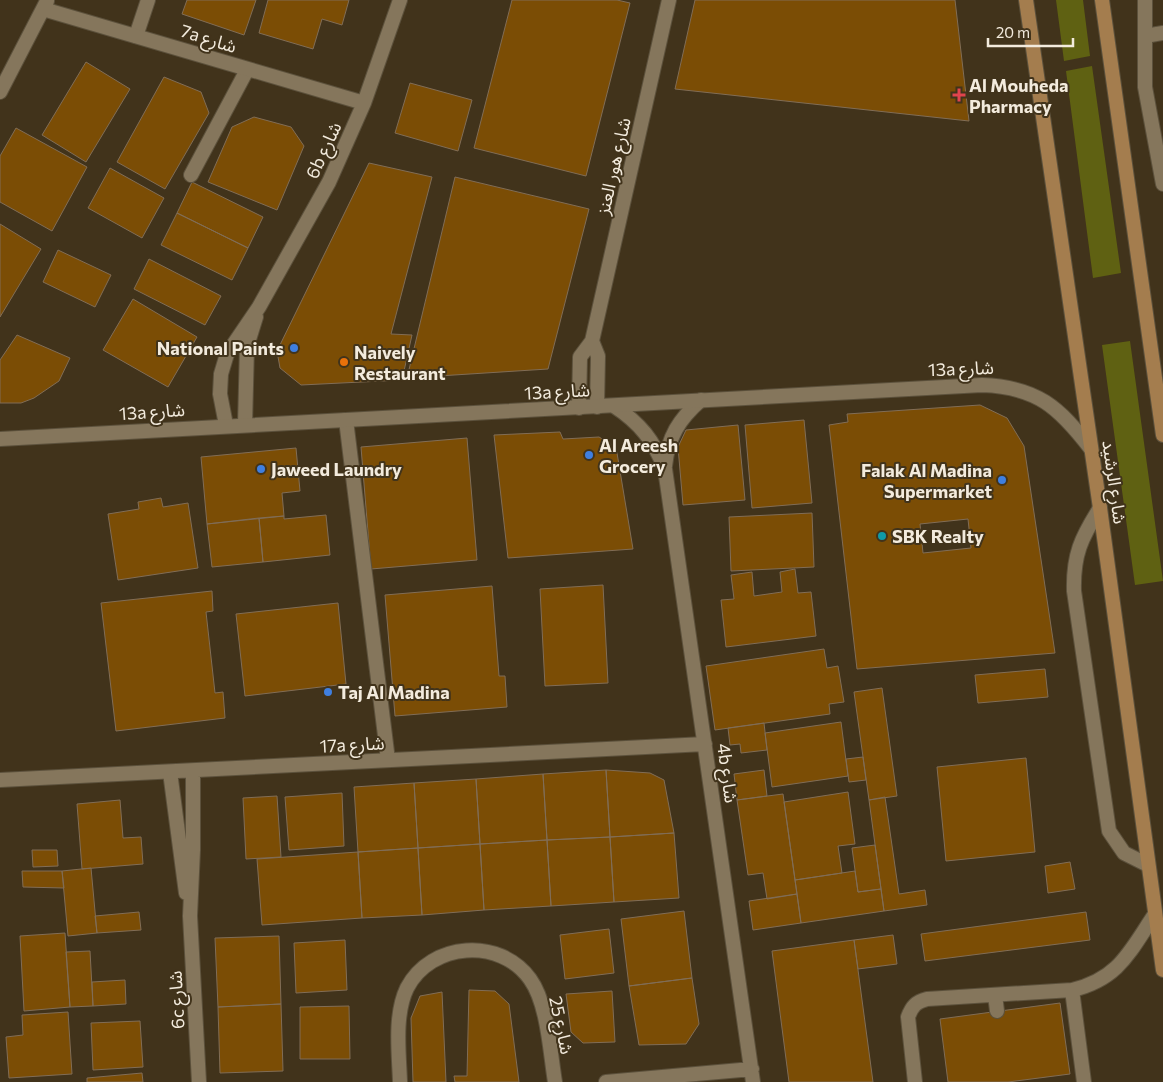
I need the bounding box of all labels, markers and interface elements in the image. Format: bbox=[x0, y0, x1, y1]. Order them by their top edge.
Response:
scale bar bbox=[988, 15, 1073, 47]
street label: 7a شارع bbox=[177, 19, 240, 61]
text: 20 m bbox=[996, 23, 1030, 41]
place label: Al Mouheda Pharmacy bbox=[969, 74, 1068, 117]
marker: Al Mouheda Pharmacy bbox=[953, 89, 965, 101]
street label: شارع هور العنز bbox=[591, 115, 639, 219]
street label: 6b شارع bbox=[300, 118, 349, 184]
place label: National Paints bbox=[157, 337, 284, 359]
place label: Naively Restaurant bbox=[354, 341, 446, 384]
marker: National Paints bbox=[288, 342, 300, 354]
marker: Naively Restaurant bbox=[338, 356, 350, 368]
street label: 13a شارع bbox=[928, 356, 994, 384]
street label: 13a شارع bbox=[524, 378, 591, 408]
street label: 13a شارع bbox=[118, 398, 186, 428]
place label: Al Areesh Grocery bbox=[599, 434, 678, 477]
street label: شارع الرشيد bbox=[1094, 439, 1132, 526]
marker: Al Areesh Grocery bbox=[583, 449, 595, 461]
place label: Jaweed Laundry bbox=[271, 458, 402, 480]
place label: Falak Al Madina Supermarket bbox=[861, 459, 992, 502]
marker: Jaweed Laundry bbox=[255, 463, 267, 475]
marker: Falak Al Madina Supermarket bbox=[996, 474, 1008, 486]
place label: SBK Realty bbox=[892, 525, 984, 547]
marker: SBK Realty bbox=[876, 530, 888, 542]
place label: Taj Al Madina bbox=[338, 681, 450, 703]
marker: Taj Al Madina bbox=[322, 686, 334, 698]
street label: 17a شارع bbox=[319, 731, 385, 761]
street label: 4b شارع bbox=[709, 742, 743, 805]
street label: 6c شارع bbox=[163, 970, 193, 1030]
street label: شارع 25 bbox=[541, 994, 579, 1057]

